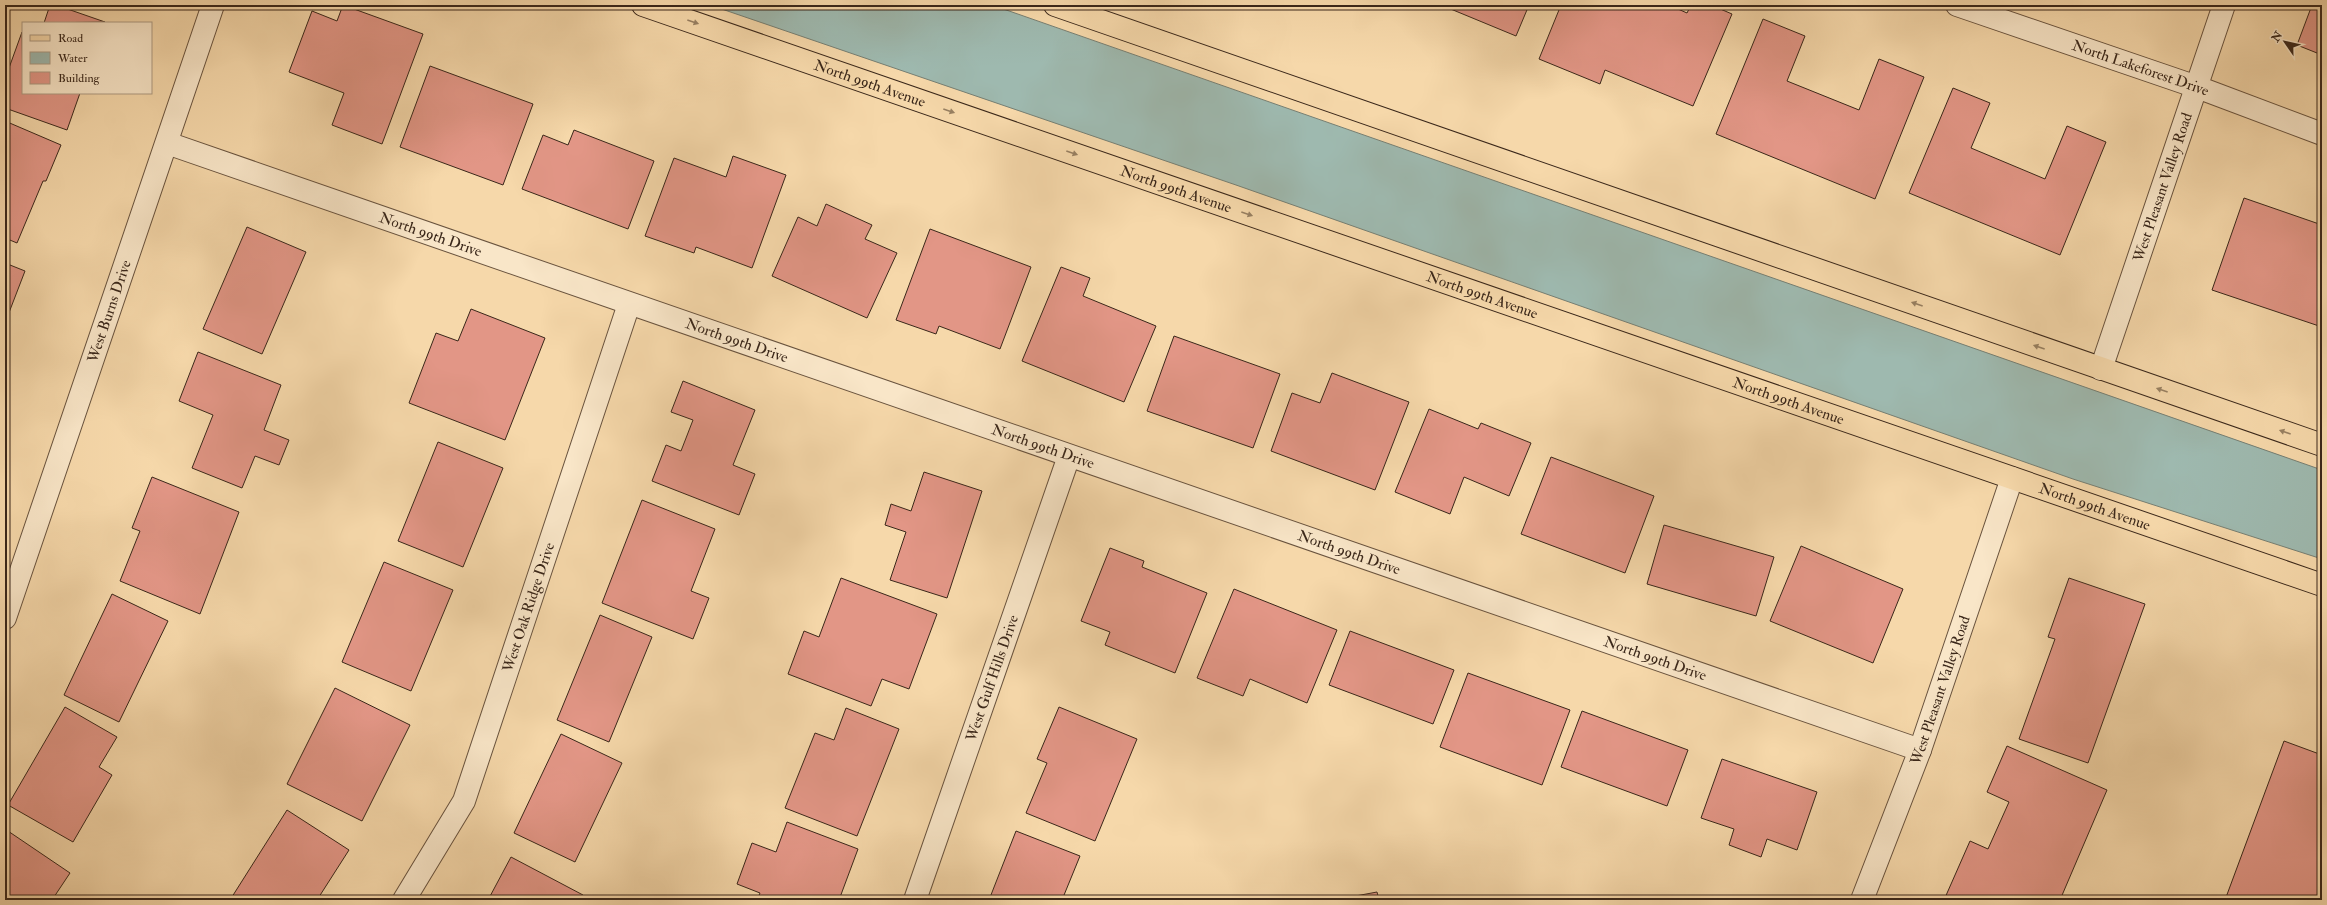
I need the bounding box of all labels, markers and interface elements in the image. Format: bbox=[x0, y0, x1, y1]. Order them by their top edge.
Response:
one-way arrow bbox=[688, 20, 700, 26]
legend bbox=[22, 22, 152, 94]
north arrow bbox=[2265, 22, 2305, 62]
text: N bbox=[2268, 28, 2286, 45]
text: Road bbox=[58, 31, 83, 46]
street label: North Lakeforest Drive bbox=[2070, 36, 2212, 100]
text: Water bbox=[57, 51, 88, 66]
street label: North 99th Avenue bbox=[812, 55, 928, 111]
text: Building bbox=[58, 71, 101, 86]
one-way arrow bbox=[943, 108, 955, 114]
street label: West Pleasant Valley Road bbox=[2128, 110, 2197, 265]
one-way arrow bbox=[1066, 150, 1078, 156]
street label: North 99th Avenue bbox=[1118, 161, 1234, 217]
street label: North 99th Drive bbox=[377, 208, 485, 261]
one-way arrow bbox=[1242, 211, 1254, 217]
street label: West Burns Drive bbox=[83, 257, 135, 366]
street label: North 99th Avenue bbox=[1424, 267, 1541, 323]
one-way arrow bbox=[1910, 301, 1922, 307]
street label: North 99th Drive bbox=[683, 314, 791, 367]
one-way arrow bbox=[2033, 344, 2045, 350]
street label: North 99th Avenue bbox=[1730, 373, 1847, 429]
one-way arrow bbox=[2156, 386, 2168, 392]
street label: North 99th Drive bbox=[989, 420, 1097, 473]
one-way arrow bbox=[2279, 429, 2291, 435]
street label: North 99th Avenue bbox=[2037, 479, 2153, 535]
street label: North 99th Drive bbox=[1295, 526, 1403, 579]
street label: West Oak Ridge Drive bbox=[498, 540, 559, 675]
street label: West Gulf Hills Drive bbox=[961, 612, 1023, 745]
street label: West Pleasant Valley Road bbox=[1905, 613, 1974, 768]
street label: North 99th Drive bbox=[1601, 632, 1709, 685]

